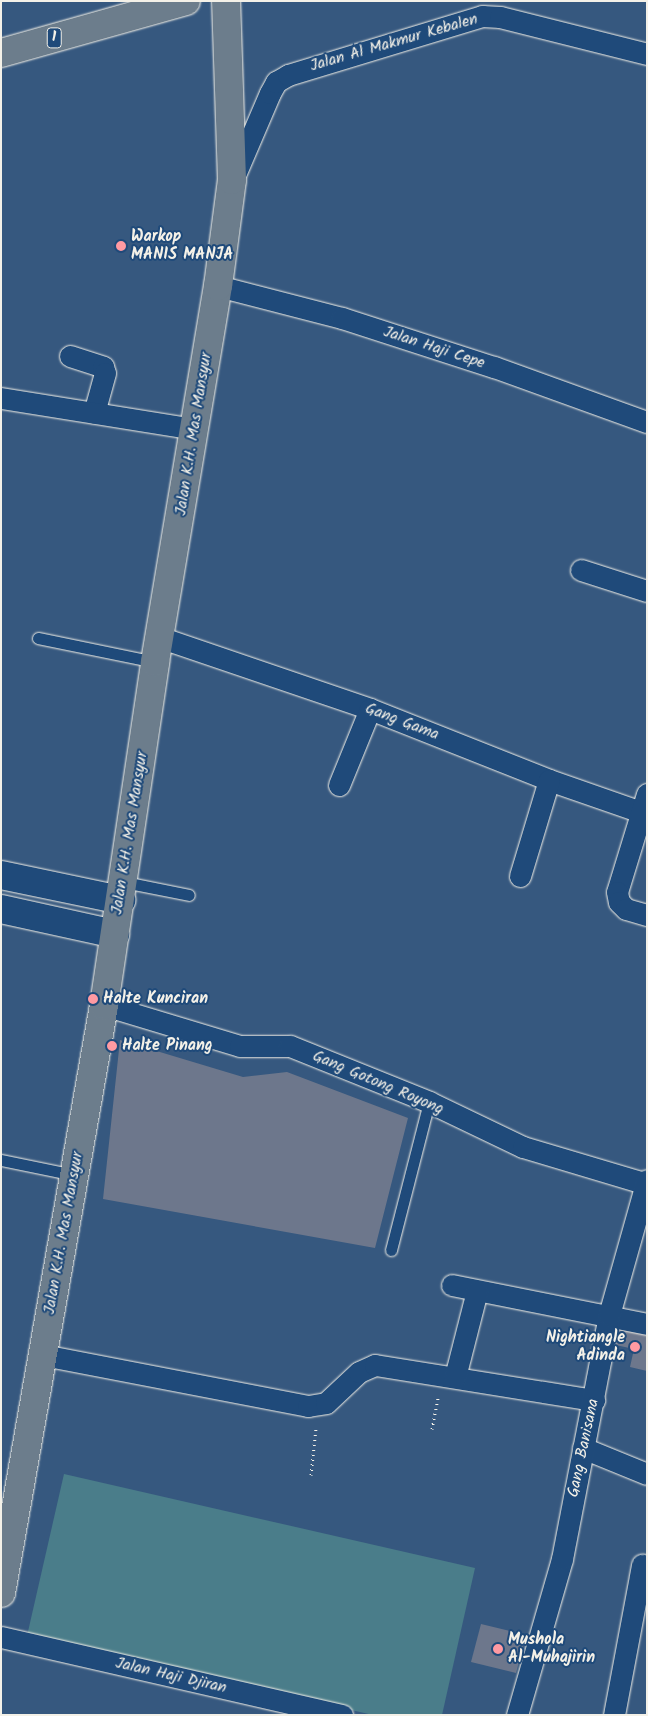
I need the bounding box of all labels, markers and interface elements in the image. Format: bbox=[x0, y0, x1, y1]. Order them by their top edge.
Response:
street label: Jalan Al Makmur Kebalen bbox=[308, 10, 480, 76]
road number: 1 bbox=[46, 26, 62, 50]
place label: Warkop MANIS MANJA bbox=[131, 227, 233, 265]
marker: Warkop MANIS MANJA bbox=[115, 240, 127, 252]
street label: Jalan Haji Cepe bbox=[381, 323, 487, 373]
street label: Jalan K.H. Mas Mansyur bbox=[172, 351, 216, 517]
street label: Gang Gama bbox=[362, 699, 442, 745]
street label: Jalan K.H. Mas Mansyur bbox=[108, 750, 152, 916]
place label: Halte Kunciran bbox=[103, 989, 208, 1009]
marker: Halte Kunciran bbox=[87, 993, 99, 1005]
place label: Halte Pinang bbox=[122, 1036, 213, 1056]
marker: Halte Pinang bbox=[106, 1040, 118, 1052]
street label: Gang Gotong Royong bbox=[310, 1047, 446, 1119]
street label: Jalan K.H. Mas Mansyur bbox=[40, 1150, 88, 1316]
place label: Nightiangle Adinda bbox=[546, 1328, 625, 1366]
marker: Nightiangle Adinda bbox=[629, 1341, 641, 1353]
street label: Gang Banisana bbox=[564, 1397, 604, 1499]
place label: Mushola Al-Muhajirin bbox=[508, 1630, 595, 1668]
marker: Mushola Al-Muhajirin bbox=[492, 1643, 504, 1655]
street label: Jalan Haji Djiran bbox=[114, 1654, 228, 1698]

